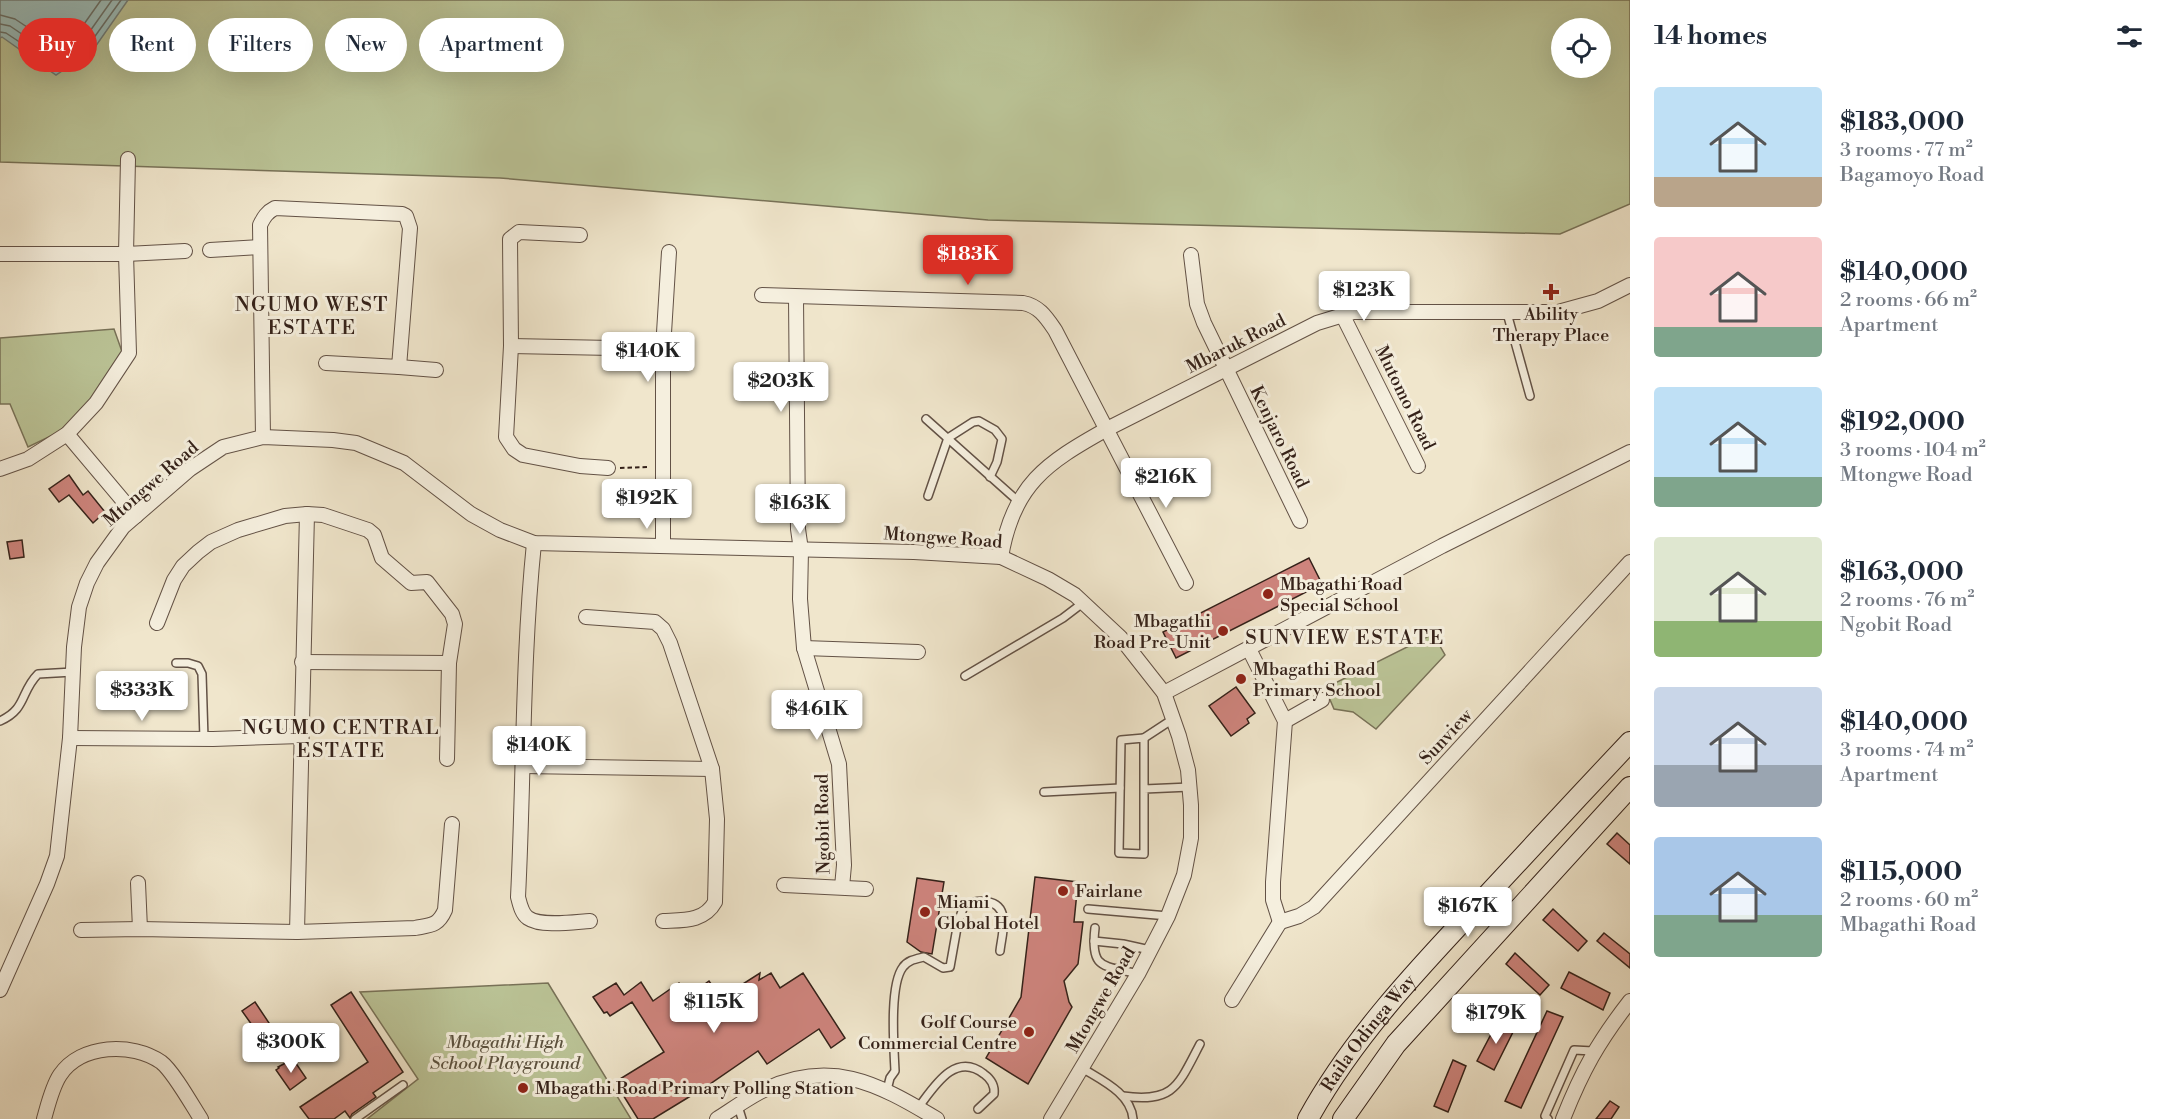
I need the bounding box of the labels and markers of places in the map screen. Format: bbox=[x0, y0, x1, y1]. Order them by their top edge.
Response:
pin: $183K bbox=[926, 235, 1010, 286]
pin: $123K bbox=[1322, 271, 1406, 322]
marker: Ability Therapy Place bbox=[1542, 283, 1560, 301]
place label: Ability Therapy Place bbox=[1493, 303, 1609, 347]
pin: $140K bbox=[606, 332, 690, 383]
pin: $203K bbox=[739, 362, 823, 413]
pin: $216K bbox=[1124, 458, 1208, 509]
pin: $192K bbox=[605, 479, 689, 530]
pin: $163K bbox=[758, 484, 842, 535]
place label: Mbagathi Road Special School bbox=[1280, 573, 1403, 617]
marker: Mbagathi Road Special School bbox=[1261, 587, 1275, 601]
place label: Mbagathi Road Pre-Unit bbox=[1094, 610, 1212, 654]
marker: Mbagathi Road Pre-Unit bbox=[1216, 624, 1230, 638]
place label: Mbagathi Road Primary School bbox=[1253, 658, 1381, 702]
pin: $333K bbox=[100, 671, 184, 722]
marker: Mbagathi Road Primary School bbox=[1234, 672, 1248, 686]
pin: $461K bbox=[775, 690, 859, 741]
pin: $140K bbox=[497, 726, 581, 777]
place label: Fairlane bbox=[1075, 880, 1142, 903]
marker: Fairlane bbox=[1056, 884, 1070, 898]
pin: $167K bbox=[1426, 887, 1510, 938]
place label: Miami Global Hotel bbox=[937, 891, 1040, 935]
marker: Miami Global Hotel bbox=[918, 905, 932, 919]
pin: $115K bbox=[672, 983, 756, 1034]
pin: $179K bbox=[1454, 994, 1538, 1045]
place label: Golf Course Commercial Centre bbox=[858, 1011, 1017, 1055]
pin: $300K bbox=[249, 1023, 333, 1074]
marker: Golf Course Commercial Centre bbox=[1022, 1025, 1036, 1039]
place label: Mbagathi Road Primary Polling Station bbox=[535, 1077, 854, 1100]
marker: Mbagathi Road Primary Polling Station bbox=[516, 1081, 530, 1095]

